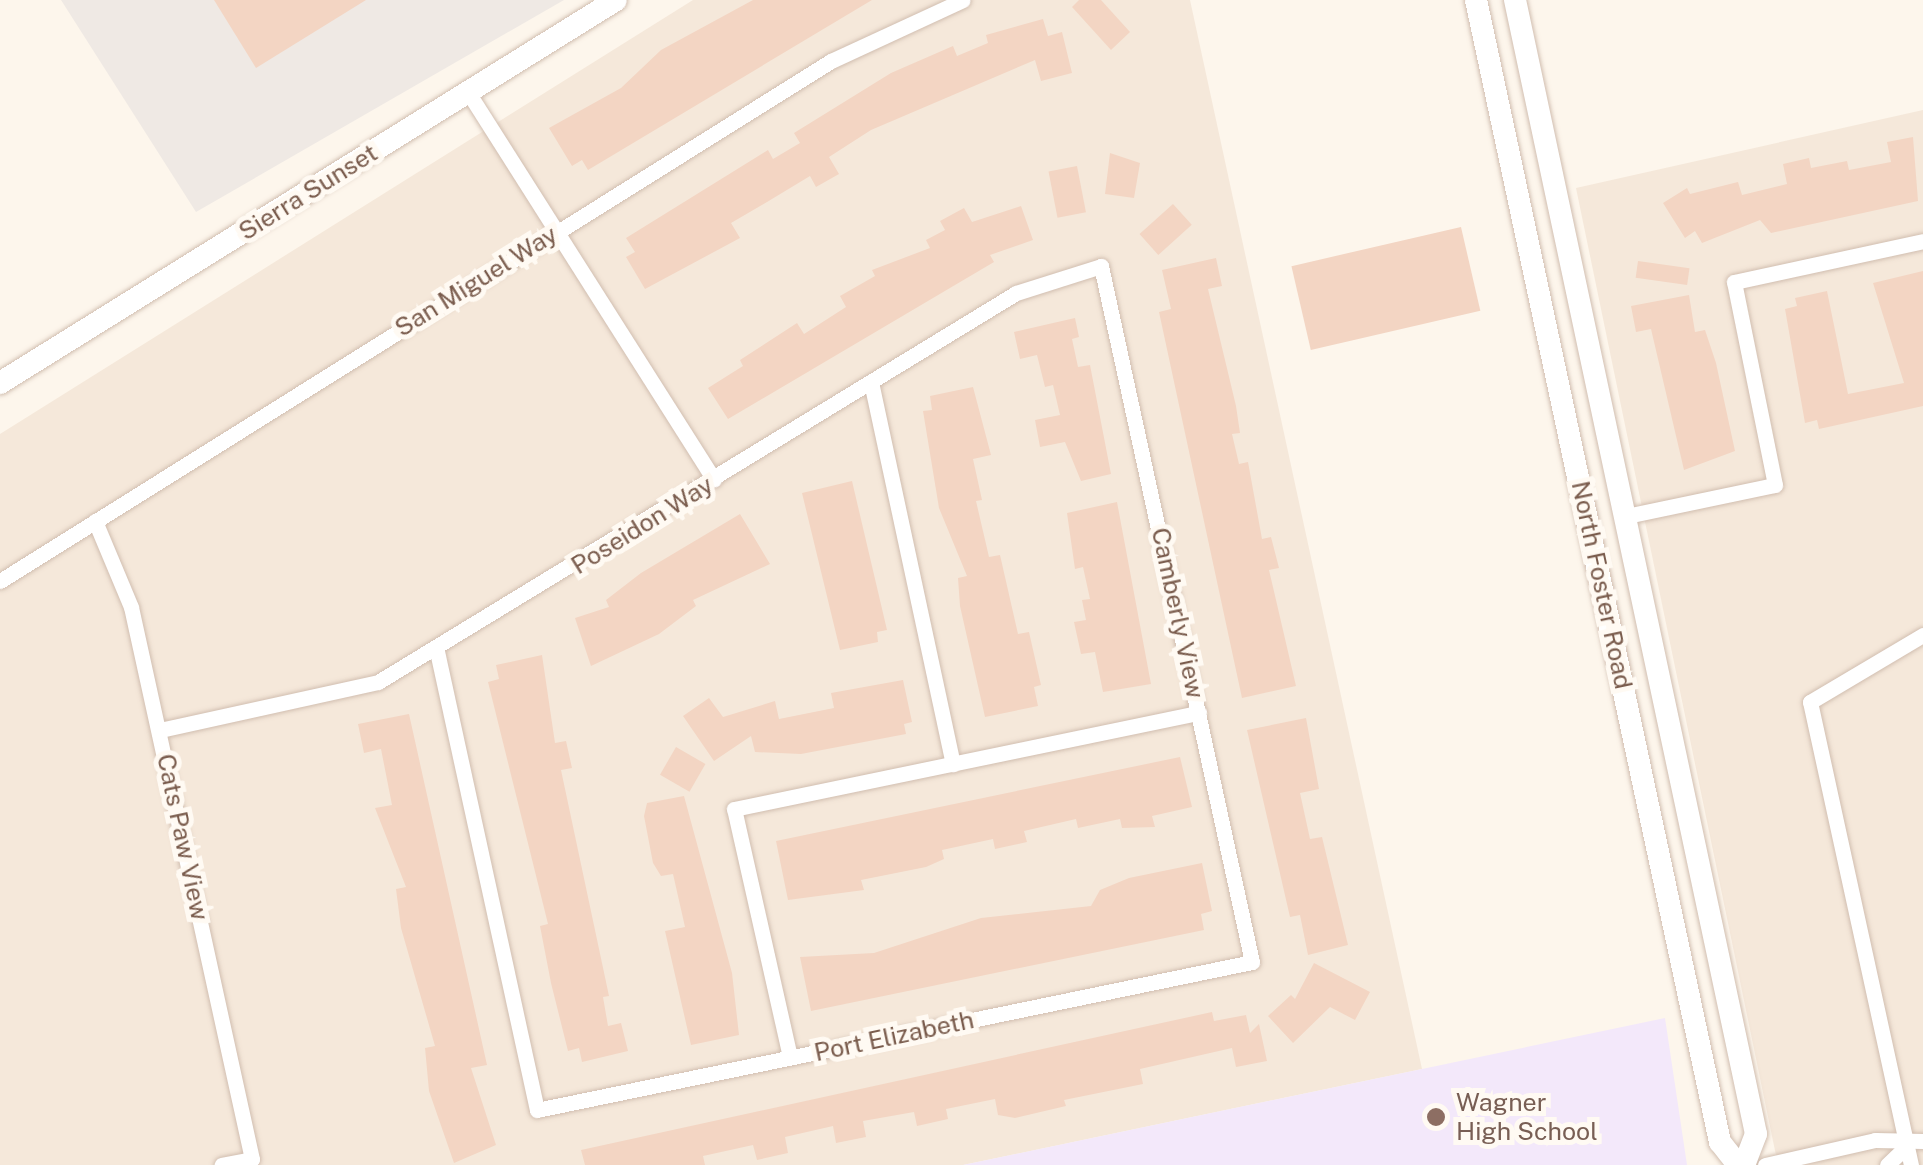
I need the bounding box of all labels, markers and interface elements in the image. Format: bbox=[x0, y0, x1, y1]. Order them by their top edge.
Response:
street label: Sierra Sunset bbox=[233, 137, 383, 247]
street label: San Miguel Way bbox=[389, 219, 563, 343]
street label: Poseidon Way bbox=[565, 469, 719, 581]
street label: North Foster Road bbox=[1565, 478, 1639, 692]
street label: Camberly View bbox=[1145, 525, 1211, 701]
street label: Cats Paw View bbox=[151, 751, 215, 923]
street label: Port Elizabeth bbox=[811, 1004, 977, 1068]
place label: Wagner High School bbox=[1456, 1088, 1598, 1147]
marker: Wagner High School bbox=[1425, 1106, 1447, 1128]

